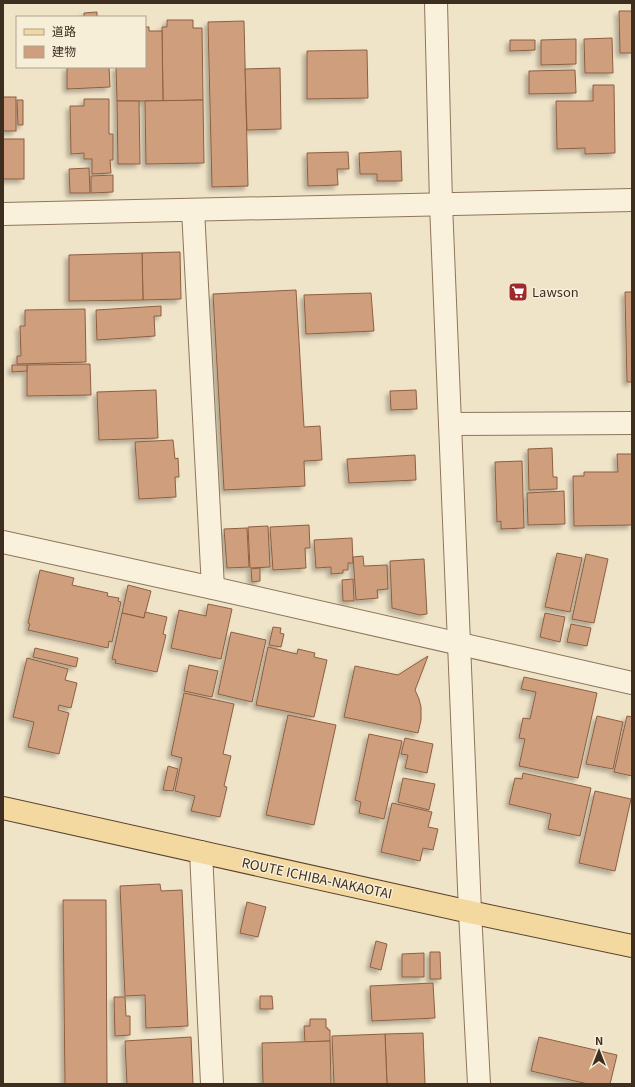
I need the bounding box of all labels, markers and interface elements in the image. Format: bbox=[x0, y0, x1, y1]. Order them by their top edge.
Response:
legend bbox=[16, 16, 146, 68]
text: 道路 bbox=[52, 22, 76, 39]
text: 建物 bbox=[52, 42, 76, 59]
supermarket icon: Lawson bbox=[507, 281, 529, 303]
place label: Lawson bbox=[532, 282, 579, 301]
street label: ROUTE ICHIBA-NAKAOTAI bbox=[240, 852, 394, 903]
north arrow bbox=[579, 1031, 619, 1071]
text: N bbox=[595, 1032, 603, 1048]

